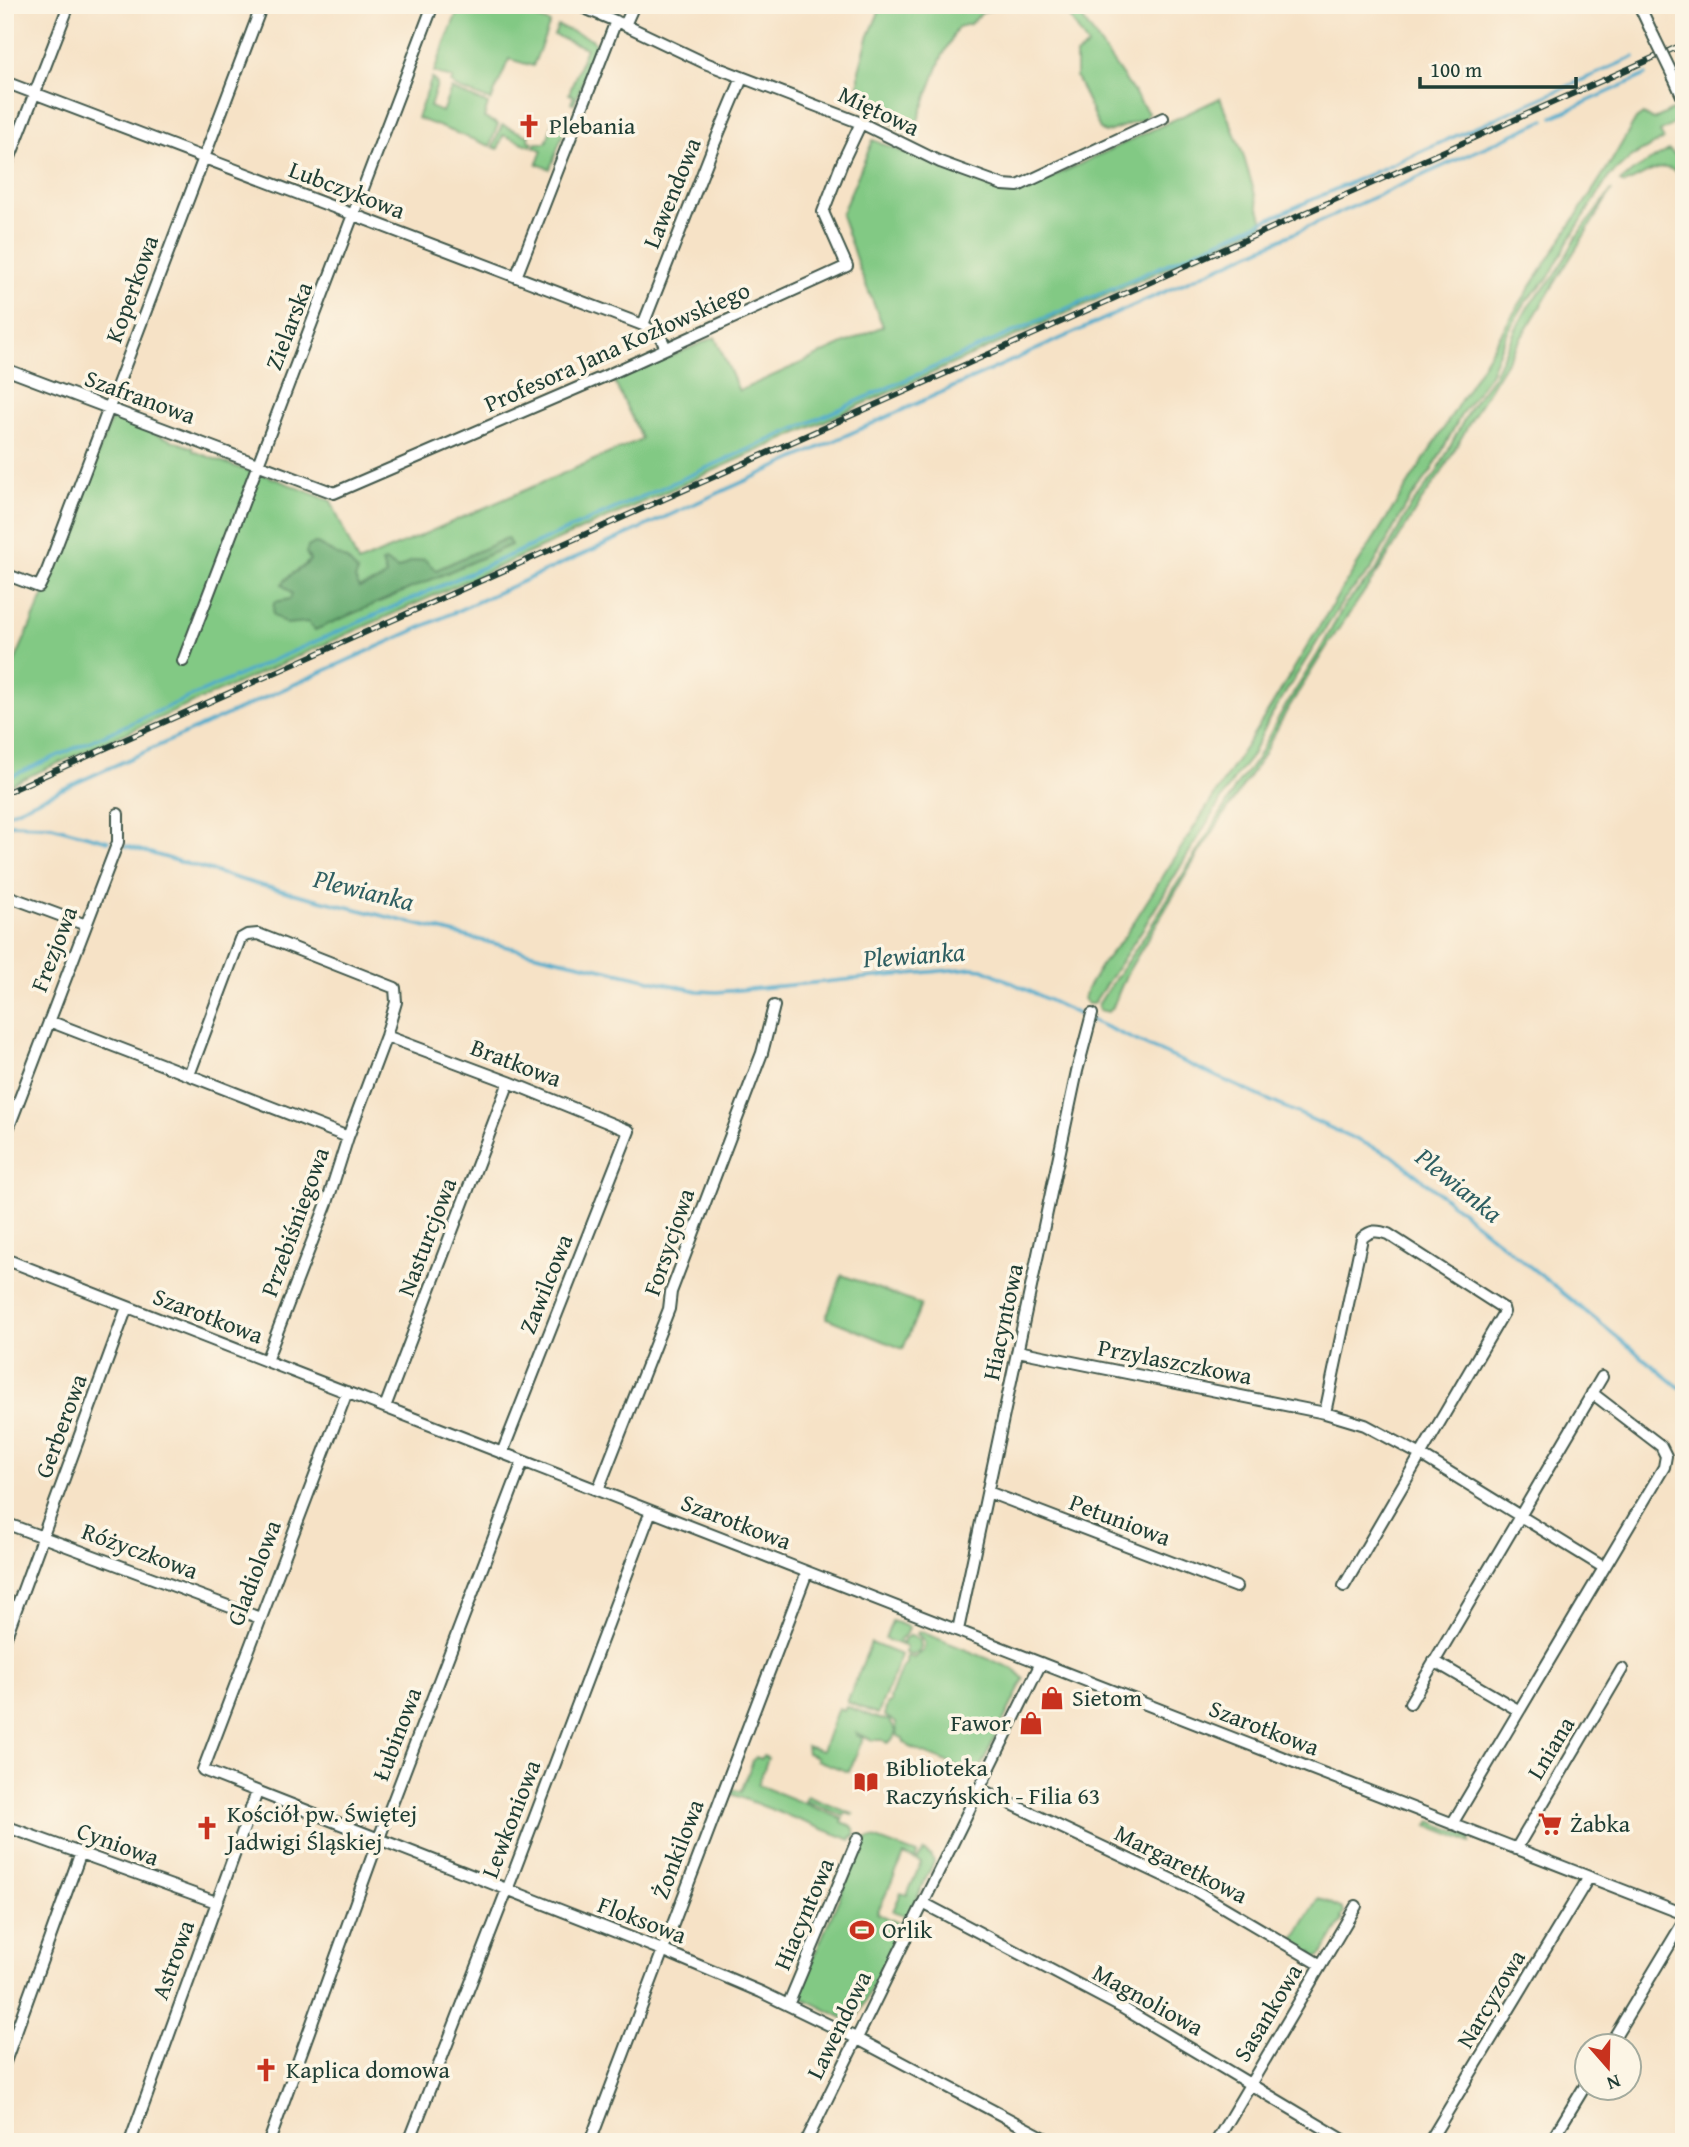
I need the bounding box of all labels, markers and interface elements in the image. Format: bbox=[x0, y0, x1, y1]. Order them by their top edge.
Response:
scale bar bbox=[1420, 46, 1575, 90]
text: 100 m bbox=[1430, 54, 1482, 85]
street label: Miętowa bbox=[833, 77, 926, 145]
place label: Plebania bbox=[549, 108, 636, 143]
church icon: Plebania bbox=[515, 112, 543, 140]
street label: Lawendowa bbox=[633, 132, 710, 253]
street label: Lubczykowa bbox=[284, 151, 411, 228]
street label: Koperkowa bbox=[96, 230, 167, 348]
street label: Profesora Jana Kozłowskiego bbox=[478, 272, 755, 421]
street label: Zielarska bbox=[256, 276, 322, 375]
street label: Szafranowa bbox=[80, 360, 201, 433]
water label: Plewianka bbox=[309, 858, 418, 921]
street label: Frezjowa bbox=[21, 900, 86, 997]
water label: Plewianka bbox=[861, 931, 966, 978]
street label: Bratkowa bbox=[466, 1029, 567, 1096]
water label: Plewianka bbox=[1407, 1137, 1511, 1232]
street label: Przebiśniegowa bbox=[251, 1142, 338, 1301]
street label: Nasturcjowa bbox=[388, 1172, 465, 1301]
street label: Forsycjowa bbox=[634, 1183, 703, 1300]
street label: Zawilcowa bbox=[510, 1228, 582, 1339]
street label: Hiacyntowa bbox=[973, 1260, 1032, 1383]
street label: Szarotkowa bbox=[148, 1279, 269, 1353]
street label: Przylaszczkowa bbox=[1095, 1329, 1256, 1394]
street label: Gerberowa bbox=[26, 1368, 96, 1483]
street label: Petuniowa bbox=[1065, 1484, 1176, 1555]
street label: Szarotkowa bbox=[676, 1485, 797, 1559]
street label: Różyczkowa bbox=[77, 1513, 204, 1588]
street label: Gladiolowa bbox=[217, 1514, 290, 1631]
place label: Sietom bbox=[1072, 1680, 1142, 1715]
street label: Łubinowa bbox=[363, 1682, 431, 1785]
shop icon: Sietom bbox=[1038, 1684, 1066, 1712]
street label: Szarotkowa bbox=[1204, 1691, 1325, 1765]
place label: Fawor bbox=[950, 1705, 1011, 1740]
shop icon: Fawor bbox=[1017, 1709, 1045, 1737]
street label: Lniana bbox=[1518, 1709, 1583, 1786]
place label: Biblioteka Raczyńskich - Filia 63 bbox=[886, 1750, 1100, 1813]
street label: Lewkoniowa bbox=[472, 1754, 549, 1883]
library icon: Biblioteka Raczyńskich - Filia 63 bbox=[852, 1768, 880, 1796]
street label: Żonkilowa bbox=[643, 1793, 713, 1904]
place label: Kościół pw. Świętej Jadwigi Śląskiej bbox=[224, 1796, 417, 1859]
place label: Żabka bbox=[1570, 1806, 1631, 1841]
supermarket icon: Żabka bbox=[1536, 1810, 1564, 1838]
street label: Cyniowa bbox=[72, 1813, 165, 1875]
church icon: Kościół pw. Świętej Jadwigi Śląskiej bbox=[193, 1814, 221, 1842]
street label: Margaretkowa bbox=[1109, 1815, 1254, 1912]
street label: Hiacyntowa bbox=[764, 1852, 843, 1975]
street label: Floksowa bbox=[593, 1887, 692, 1953]
place label: Orlik bbox=[882, 1912, 933, 1947]
street label: Astrowa bbox=[142, 1915, 203, 2004]
sports icon: Orlik bbox=[848, 1916, 876, 1944]
street label: Narcyzowa bbox=[1447, 1942, 1534, 2055]
street label: Magnoliowa bbox=[1086, 1955, 1211, 2045]
street label: Sasankowa bbox=[1224, 1956, 1311, 2068]
street label: Lawendowa bbox=[797, 1964, 880, 2085]
north arrow bbox=[1574, 2032, 1644, 2102]
place label: Kaplica domowa bbox=[286, 2052, 450, 2087]
church icon: Kaplica domowa bbox=[252, 2056, 280, 2084]
text: N bbox=[1603, 2068, 1625, 2098]

